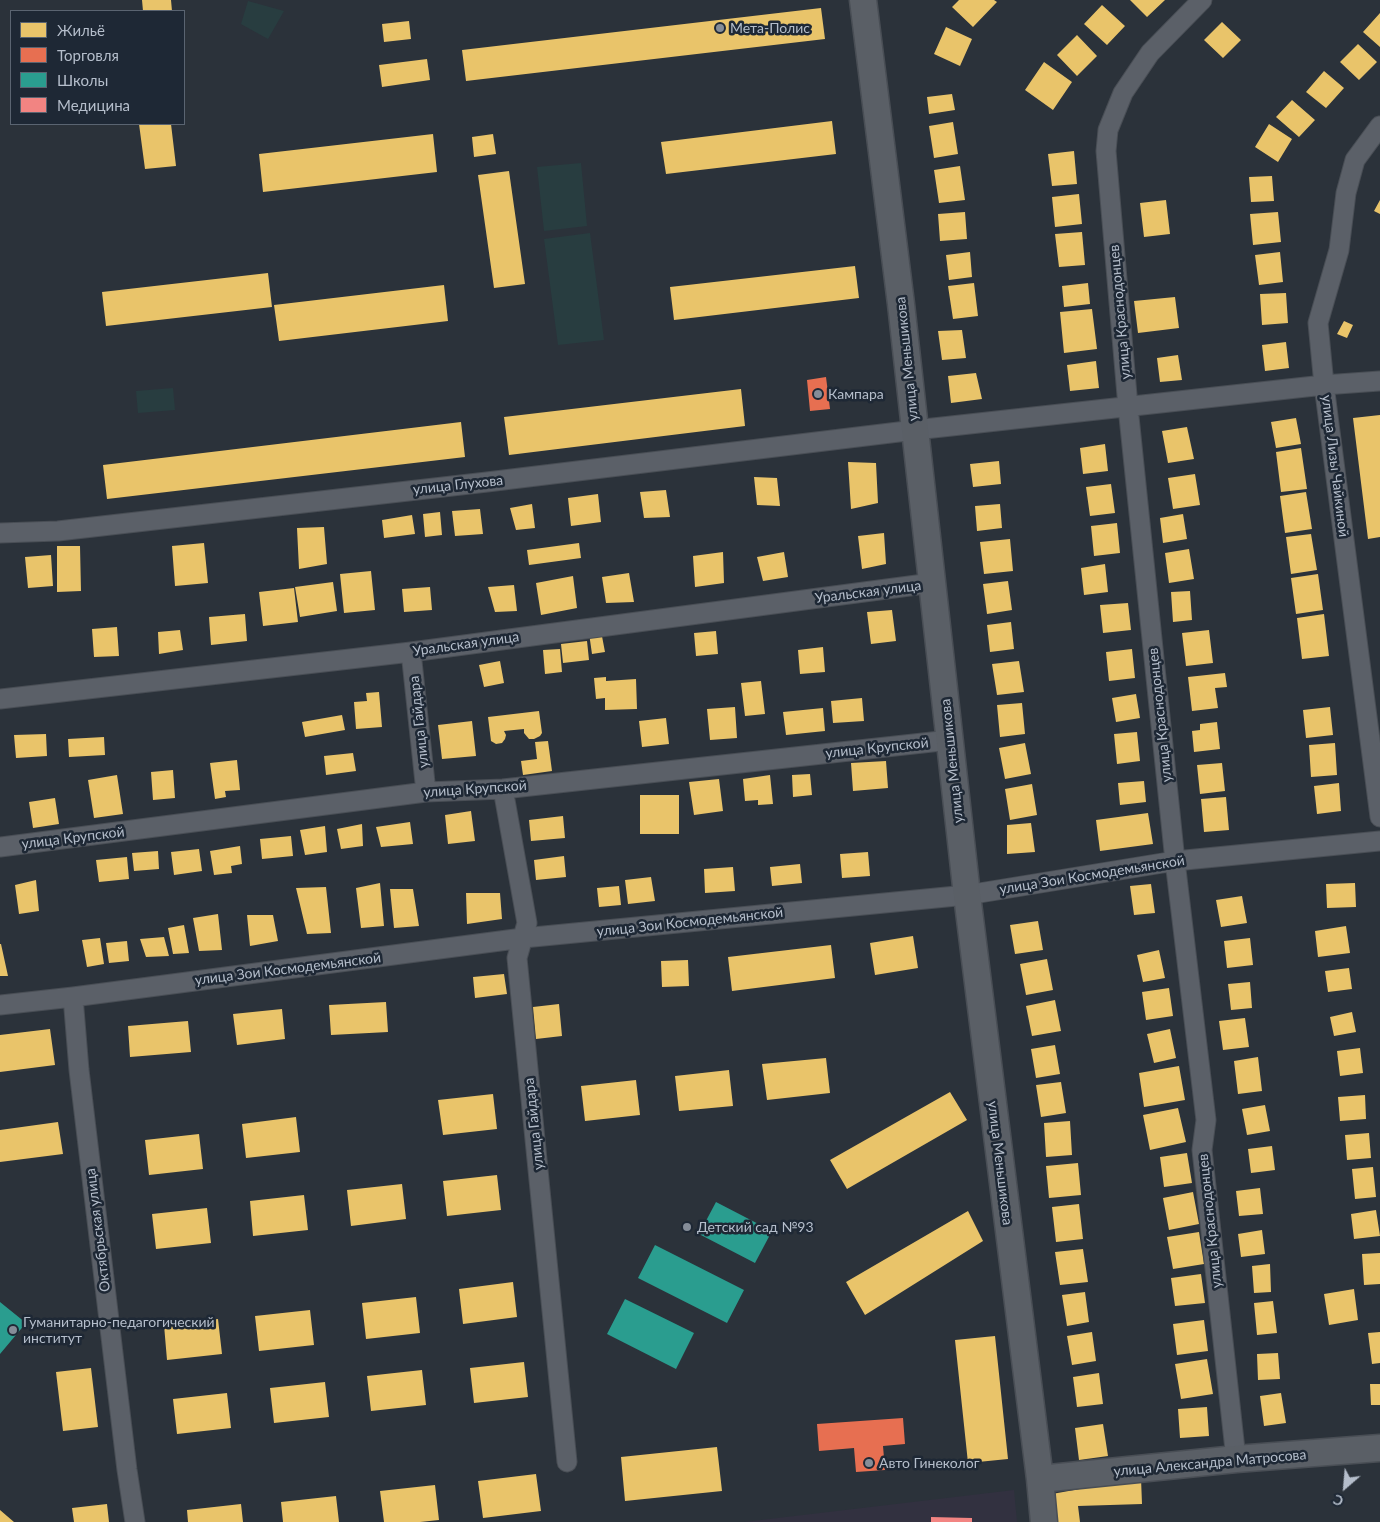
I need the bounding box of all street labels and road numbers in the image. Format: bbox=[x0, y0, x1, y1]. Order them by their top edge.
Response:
street label: улица Краснодонцев bbox=[1106, 244, 1134, 380]
street label: улица Меньшикова bbox=[892, 296, 922, 422]
street label: улица Лизы Чайкиной bbox=[1318, 394, 1352, 538]
street label: улица Глухова bbox=[412, 472, 504, 498]
street label: Уральская улица bbox=[814, 577, 922, 607]
street label: Уральская улица bbox=[412, 628, 520, 660]
street label: улица Краснодонцев bbox=[1145, 647, 1175, 783]
street label: улица Гайдара bbox=[406, 675, 432, 769]
street label: улица Меньшикова bbox=[937, 698, 967, 824]
street label: улица Крупской bbox=[825, 734, 929, 762]
street label: улица Крупской bbox=[423, 777, 527, 801]
street label: улица Крупской bbox=[21, 823, 125, 853]
street label: улица Зои Космодемьянской bbox=[998, 852, 1186, 898]
street label: улица Зои Космодемьянской bbox=[596, 904, 784, 940]
street label: улица Зои Космодемьянской bbox=[194, 949, 382, 989]
street label: улица Гайдара bbox=[521, 1077, 547, 1171]
street label: улица Меньшикова bbox=[984, 1100, 1016, 1226]
street label: улица Краснодонцев bbox=[1195, 1153, 1225, 1289]
street label: Октябрьская улица bbox=[82, 1167, 114, 1293]
street label: улица Александра Матросова bbox=[1113, 1446, 1307, 1480]

